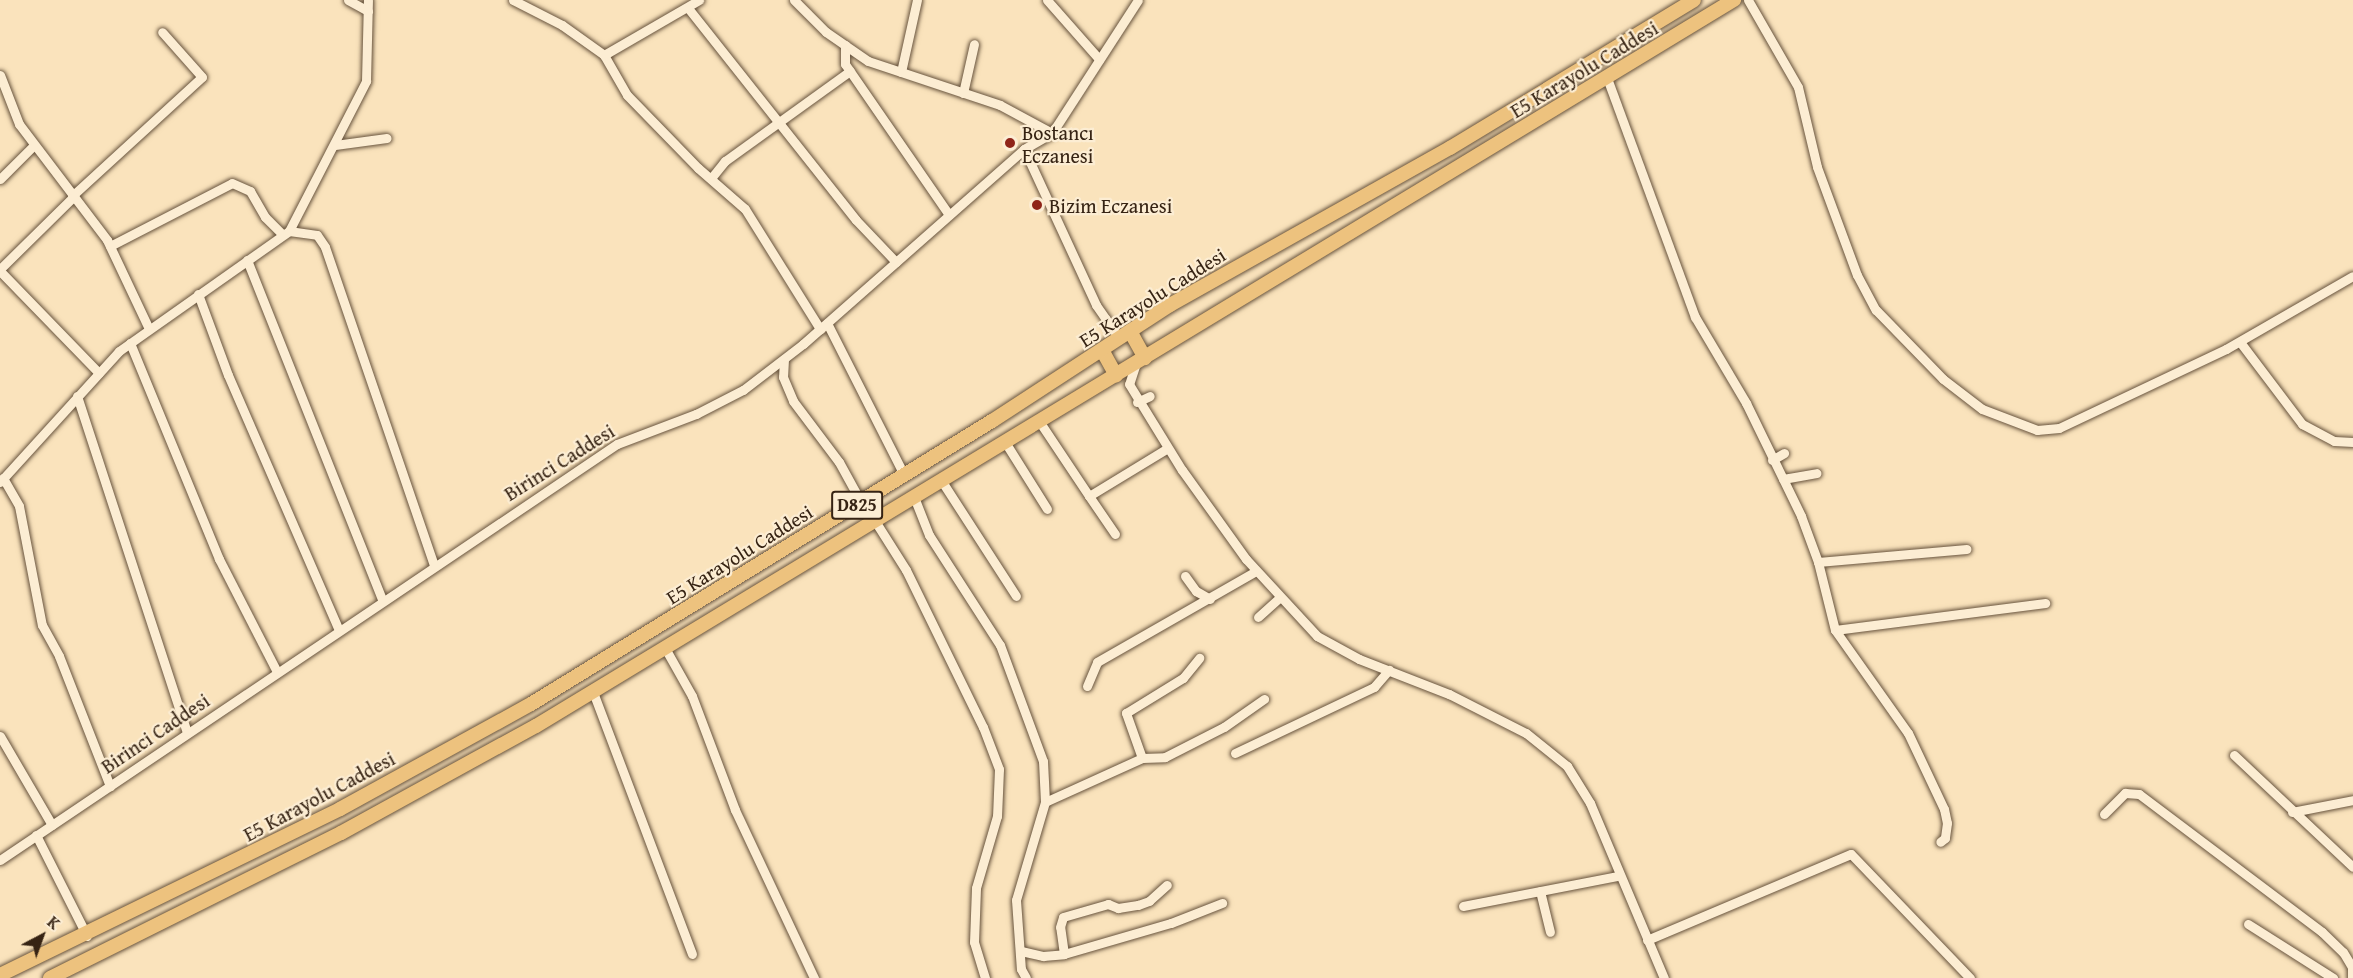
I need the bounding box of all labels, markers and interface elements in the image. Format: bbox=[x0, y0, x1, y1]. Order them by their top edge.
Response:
street label: E5 Karayolu Caddesi bbox=[1506, 15, 1662, 123]
place label: Bostancı Eczanesi bbox=[1022, 120, 1094, 167]
marker: Bostancı Eczanesi bbox=[1003, 136, 1017, 150]
place label: Bizim Eczanesi bbox=[1049, 193, 1172, 217]
marker: Bizim Eczanesi bbox=[1030, 198, 1044, 212]
street label: E5 Karayolu Caddesi bbox=[1074, 242, 1230, 352]
street label: Birinci Caddesi bbox=[499, 419, 619, 505]
road number: D825 bbox=[830, 490, 884, 520]
street label: E5 Karayolu Caddesi bbox=[661, 499, 817, 609]
street label: Birinci Caddesi bbox=[96, 688, 214, 778]
street label: E5 Karayolu Caddesi bbox=[239, 746, 399, 846]
north arrow bbox=[12, 906, 72, 966]
text: K bbox=[42, 910, 65, 935]

